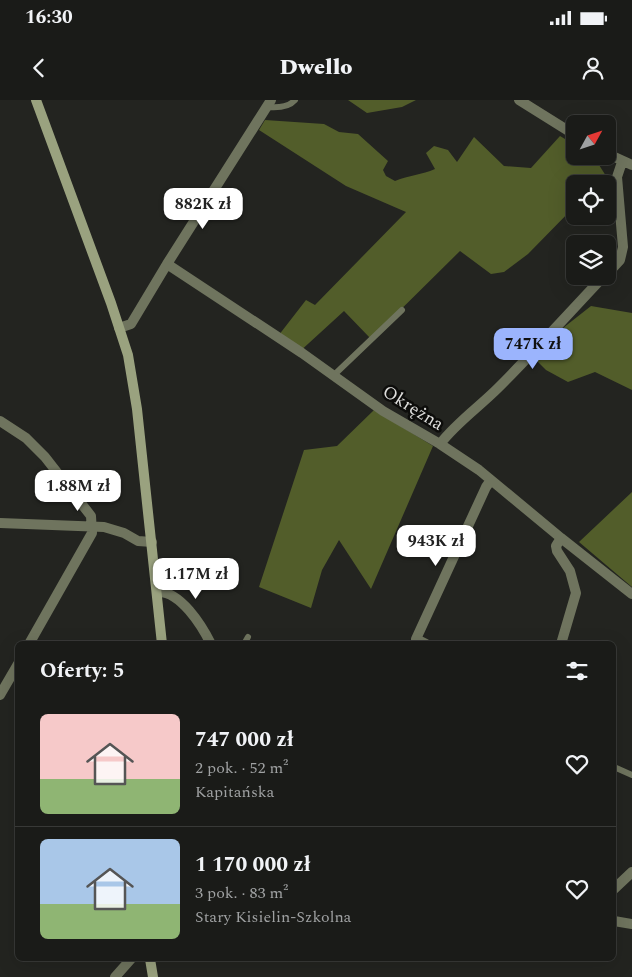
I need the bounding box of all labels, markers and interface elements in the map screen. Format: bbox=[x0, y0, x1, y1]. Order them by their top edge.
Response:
text: 16:30 bbox=[25, 3, 73, 32]
text: Dwello bbox=[280, 51, 352, 84]
icon: back bbox=[25, 54, 53, 82]
icon: person bbox=[579, 54, 607, 82]
north arrow bbox=[566, 115, 616, 165]
map controls bbox=[566, 115, 616, 285]
button: locate bbox=[566, 175, 616, 225]
pin: 882K zł bbox=[157, 188, 249, 230]
text: 882K zł bbox=[175, 192, 231, 216]
button: layers bbox=[566, 235, 616, 285]
pin: 747K zł bbox=[487, 328, 579, 370]
text: 747K zł bbox=[505, 332, 561, 356]
street label: Okrężna bbox=[377, 378, 449, 438]
pin: 1.88M zł bbox=[26, 470, 130, 512]
text: 1.88M zł bbox=[46, 474, 110, 498]
pin: 943K zł bbox=[390, 524, 482, 567]
text: 943K zł bbox=[408, 529, 464, 553]
pin: 1.17M zł bbox=[144, 558, 248, 600]
text: 1.17M zł bbox=[164, 562, 228, 586]
text: Oferty: 5 bbox=[40, 655, 124, 687]
icon: filters bbox=[563, 657, 591, 685]
text: 747 000 zł bbox=[195, 724, 294, 756]
icon: home bbox=[80, 734, 140, 794]
icon: heart bbox=[563, 750, 591, 778]
text: 2 pok. · 52 m² bbox=[195, 756, 288, 780]
text: Kapitańska bbox=[195, 780, 274, 804]
text: 1 170 000 zł bbox=[195, 849, 311, 881]
icon: home bbox=[80, 859, 140, 919]
icon: heart bbox=[563, 875, 591, 903]
text: 3 pok. · 83 m² bbox=[195, 881, 288, 905]
text: Stary Kisielin-Szkolna bbox=[195, 905, 351, 929]

